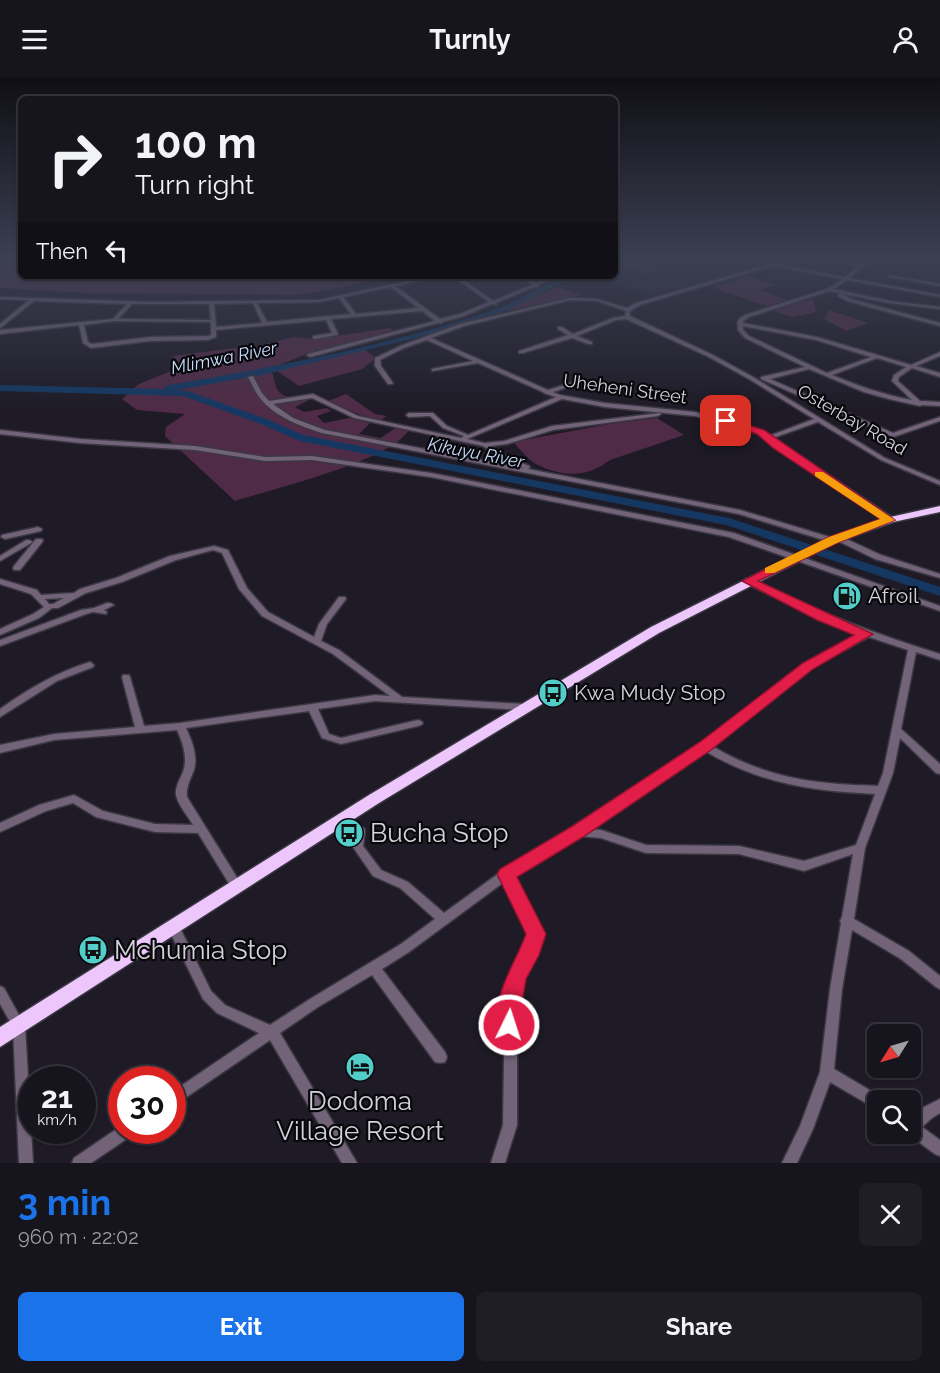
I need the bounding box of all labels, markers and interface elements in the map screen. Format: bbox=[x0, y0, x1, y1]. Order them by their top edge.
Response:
icon: menu bbox=[18, 23, 51, 56]
icon: person bbox=[889, 23, 922, 56]
text: Turnly bbox=[429, 24, 511, 55]
text: 100 m bbox=[135, 119, 257, 168]
icon: right bbox=[36, 120, 114, 198]
text: Turn right bbox=[135, 169, 254, 200]
icon: left bbox=[100, 234, 133, 267]
text: Then bbox=[36, 238, 88, 264]
water label: Mlimwa River bbox=[169, 337, 279, 378]
street label: Uheheni Street bbox=[562, 369, 688, 408]
street label: Osterbay Road bbox=[794, 380, 911, 459]
pin bbox=[700, 395, 751, 446]
icon: arrive bbox=[709, 404, 742, 437]
water label: Kikuyu River bbox=[426, 433, 527, 472]
fuel station icon: Afroil bbox=[831, 580, 863, 612]
place label: Afroil bbox=[868, 583, 919, 608]
bus stop icon: Kwa Mudy Stop bbox=[537, 677, 569, 709]
place label: Kwa Mudy Stop bbox=[574, 680, 725, 705]
bus stop icon: Bucha Stop bbox=[333, 817, 365, 849]
place label: Bucha Stop bbox=[370, 818, 509, 848]
bus stop icon: Mchumia Stop bbox=[77, 934, 109, 966]
place label: Mchumia Stop bbox=[114, 935, 287, 965]
position arrow bbox=[477, 993, 541, 1057]
north arrow bbox=[867, 1024, 921, 1078]
map controls bbox=[867, 1024, 921, 1144]
hotel icon: Dodoma Village Resort bbox=[344, 1051, 376, 1083]
speed limit sign: 30 bbox=[108, 1066, 186, 1144]
text: 21 bbox=[41, 1080, 73, 1115]
place label: Dodoma Village Resort bbox=[276, 1086, 444, 1146]
button: search bbox=[867, 1090, 921, 1144]
text: km/h bbox=[37, 1111, 77, 1129]
text: 3 min bbox=[18, 1181, 111, 1223]
button: close bbox=[859, 1183, 922, 1246]
text: 960 m · 22:02 bbox=[18, 1225, 139, 1249]
button: Exit bbox=[18, 1292, 464, 1361]
button: Share bbox=[476, 1292, 922, 1361]

